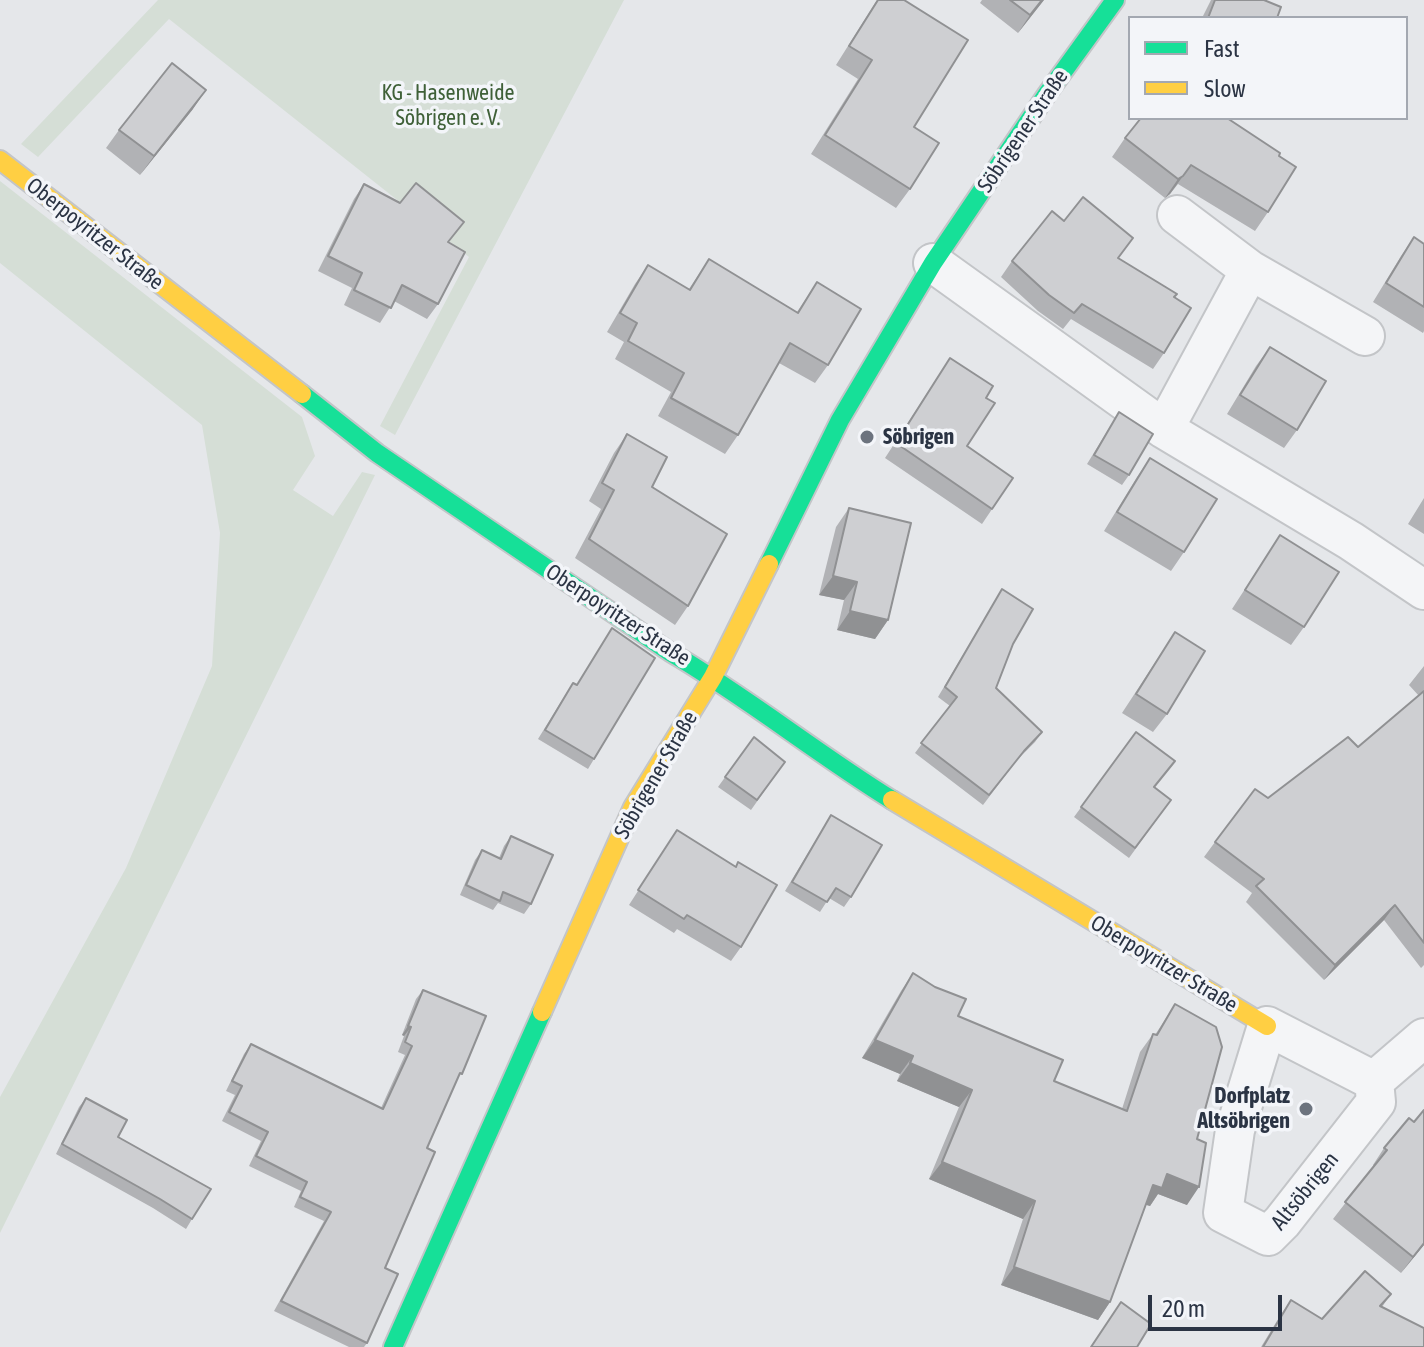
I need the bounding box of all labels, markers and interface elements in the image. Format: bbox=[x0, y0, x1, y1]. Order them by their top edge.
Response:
legend bbox=[1128, 16, 1408, 120]
text: Fast bbox=[1204, 35, 1240, 62]
street label: Söbrigener Straße bbox=[972, 64, 1074, 198]
text: Slow bbox=[1204, 75, 1246, 102]
park label: KG - Hasenweide Söbrigen e. V. bbox=[381, 80, 515, 132]
street label: Oberpoyritzer Straße bbox=[21, 172, 169, 296]
place label: Söbrigen bbox=[883, 424, 954, 450]
marker: Söbrigen bbox=[858, 428, 876, 446]
street label: Oberpoyritzer Straße bbox=[541, 559, 695, 671]
street label: Söbrigener Straße bbox=[609, 707, 703, 843]
street label: Oberpoyritzer Straße bbox=[1086, 910, 1242, 1018]
place label: Dorfplatz Altsöbrigen bbox=[1197, 1083, 1290, 1134]
marker: Dorfplatz Altsöbrigen bbox=[1297, 1100, 1315, 1118]
street label: Altsöbrigen bbox=[1266, 1147, 1344, 1235]
scale bar bbox=[1152, 1279, 1286, 1329]
text: 20 m bbox=[1162, 1295, 1205, 1322]

